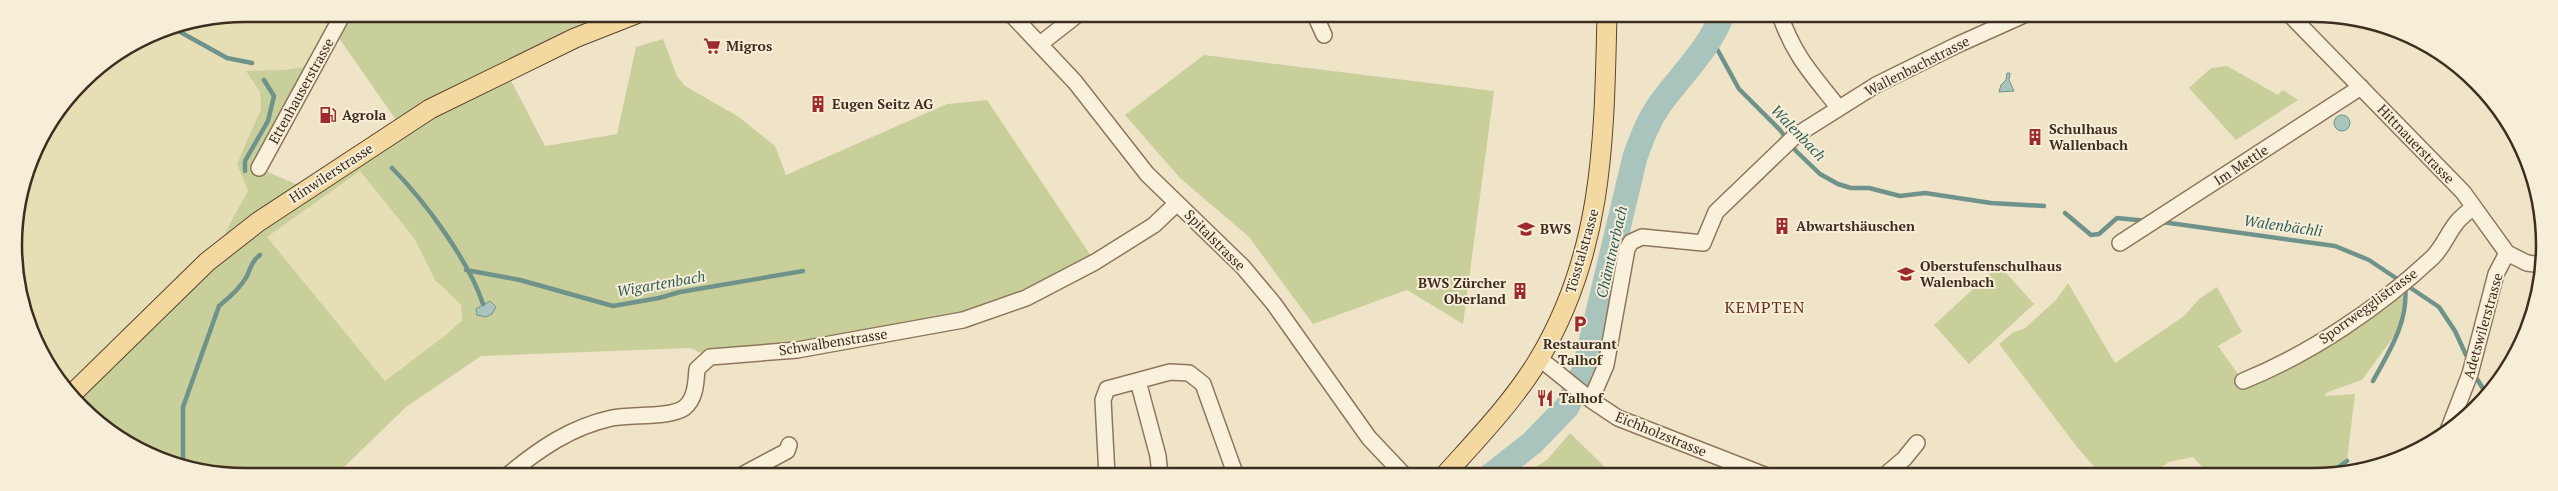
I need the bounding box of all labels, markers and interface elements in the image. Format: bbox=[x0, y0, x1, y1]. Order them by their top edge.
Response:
street label: Wallenbachstrasse bbox=[1861, 31, 1972, 100]
street label: Ettenhauserstrasse bbox=[264, 34, 338, 147]
supermarket icon: Migros bbox=[702, 36, 722, 56]
place label: Migros bbox=[726, 36, 772, 55]
building icon: Eugen Seitz AG bbox=[808, 94, 828, 114]
place label: Eugen Seitz AG bbox=[832, 94, 933, 113]
water label: Walenbach bbox=[1767, 100, 1831, 165]
street label: Hittnauerstrasse bbox=[2374, 100, 2459, 187]
fuel station icon: Agrola bbox=[318, 105, 338, 125]
place label: Agrola bbox=[342, 105, 387, 124]
place label: Schulhaus Wallenbach bbox=[2049, 119, 2128, 154]
building icon: Schulhaus Wallenbach bbox=[2025, 127, 2045, 147]
street label: Hinwilerstrasse bbox=[285, 138, 376, 207]
street label: Im Mettle bbox=[2210, 140, 2272, 189]
water label: Chämtnerbach bbox=[1591, 204, 1631, 300]
street label: Spitalstrasse bbox=[1181, 205, 1250, 274]
street label: Tösstalstrasse bbox=[1560, 206, 1603, 295]
water label: Walenbächli bbox=[2242, 210, 2325, 241]
building icon: Abwartshäuschen bbox=[1772, 216, 1792, 236]
place label: Abwartshäuschen bbox=[1796, 216, 1915, 235]
school or university icon: BWS bbox=[1516, 219, 1536, 239]
place label: BWS bbox=[1540, 219, 1572, 238]
place label: Oberstufenschulhaus Walenbach bbox=[1920, 256, 2062, 291]
street label: Sporrwegglistrasse bbox=[2315, 263, 2421, 348]
school or university icon: Oberstufenschulhaus Walenbach bbox=[1896, 264, 1916, 284]
water label: Wigartenbach bbox=[615, 265, 707, 301]
street label: Adetswilerstrasse bbox=[2458, 271, 2507, 381]
place label: BWS Zürcher Oberland bbox=[1418, 273, 1507, 308]
building icon: BWS Zürcher Oberland bbox=[1510, 281, 1530, 301]
district label: KEMPTEN bbox=[1725, 296, 1805, 318]
parking icon: Restaurant Talhof bbox=[1570, 314, 1590, 334]
street label: Schwalbenstrasse bbox=[777, 324, 889, 359]
place label: Restaurant Talhof bbox=[1543, 334, 1617, 369]
restaurant icon: Talhof bbox=[1535, 388, 1555, 408]
place label: Talhof bbox=[1559, 388, 1605, 407]
street label: Eichholzstrasse bbox=[1613, 407, 1710, 461]

